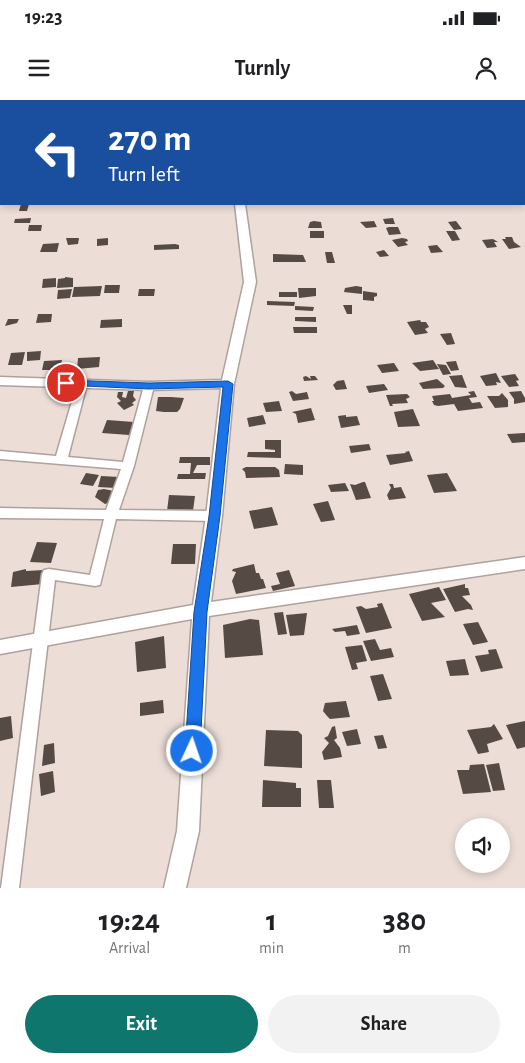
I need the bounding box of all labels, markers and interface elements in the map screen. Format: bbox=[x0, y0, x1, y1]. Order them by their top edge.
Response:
text: 19:23 bbox=[25, 8, 63, 27]
icon: menu bbox=[25, 54, 53, 82]
icon: person bbox=[472, 54, 500, 82]
text: Turnly bbox=[235, 57, 290, 79]
icon: left bbox=[25, 120, 90, 185]
text: 270 m bbox=[108, 122, 191, 157]
text: Turn left bbox=[108, 163, 180, 185]
pin bbox=[45, 362, 87, 404]
icon: arrive bbox=[52, 369, 80, 397]
position arrow bbox=[165, 724, 217, 776]
map controls bbox=[455, 818, 510, 873]
button: sound bbox=[455, 818, 510, 873]
text: 19:24 bbox=[99, 906, 160, 936]
text: 1 bbox=[266, 906, 277, 936]
text: 380 bbox=[383, 906, 426, 936]
text: Arrival bbox=[109, 940, 150, 956]
text: min bbox=[259, 940, 284, 956]
text: m bbox=[398, 940, 411, 956]
button: Exit bbox=[25, 995, 258, 1053]
button: Share bbox=[268, 995, 500, 1053]

